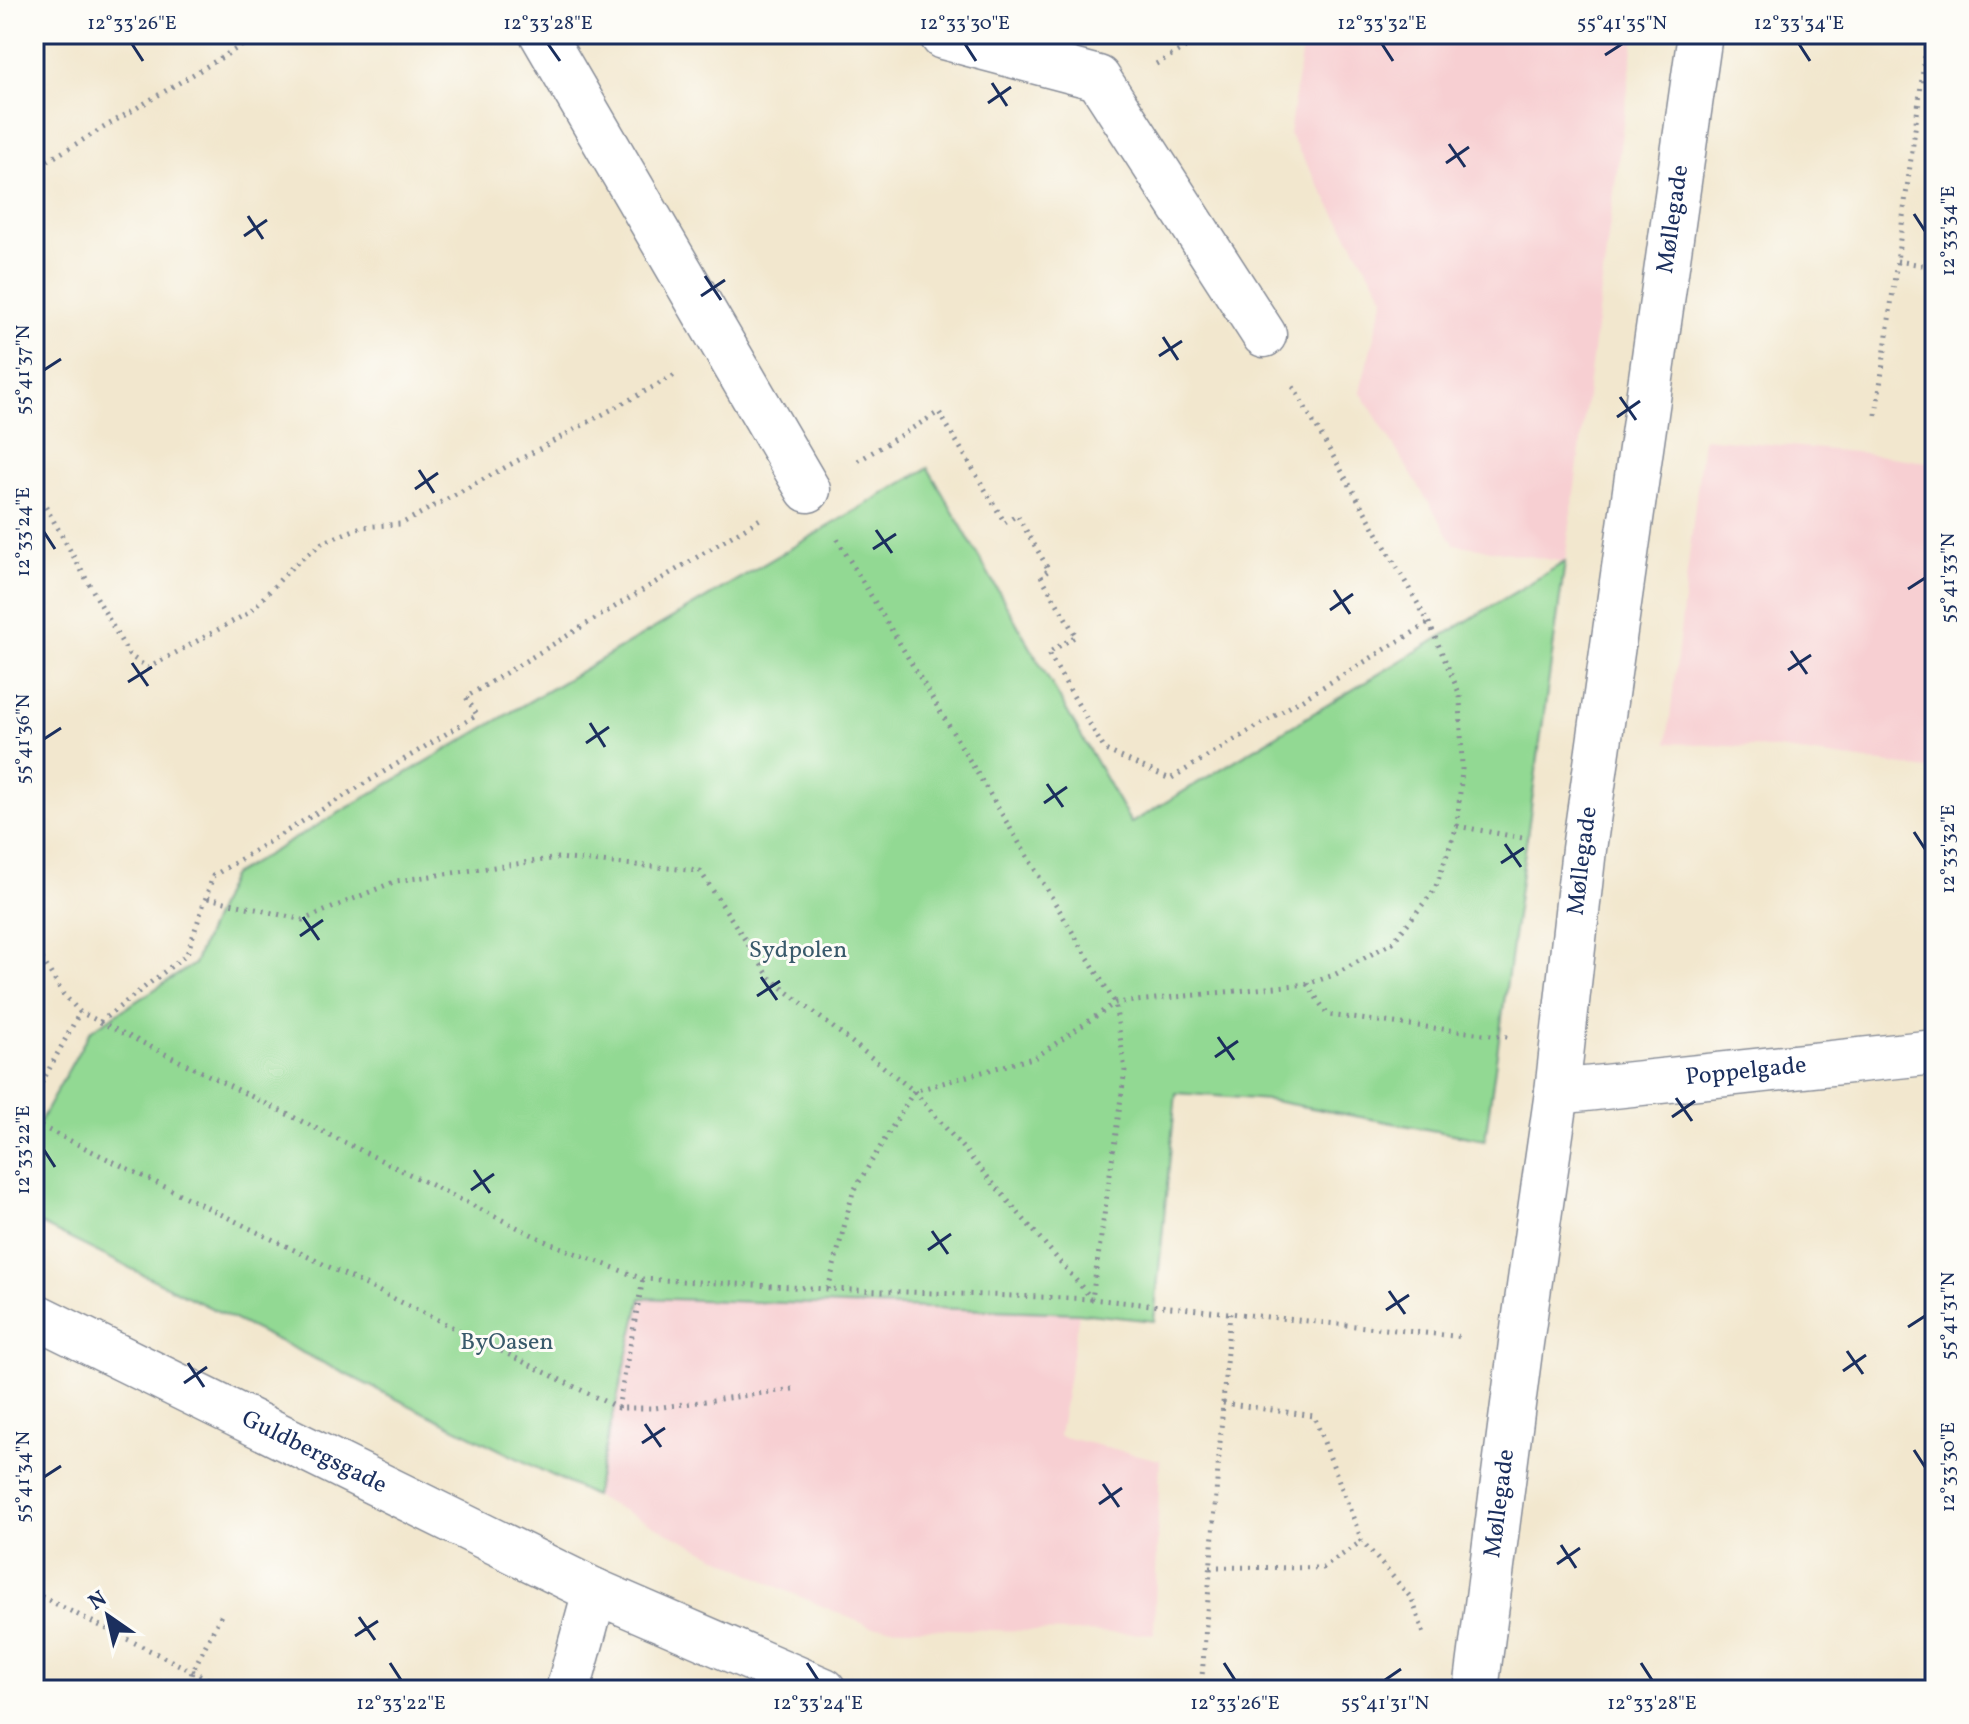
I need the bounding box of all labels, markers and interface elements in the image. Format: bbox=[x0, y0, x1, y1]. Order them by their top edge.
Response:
text: 12°33'26"E bbox=[87, 10, 177, 38]
text: 12°33'28"E bbox=[503, 10, 593, 38]
text: 12°33'30"E bbox=[920, 10, 1010, 38]
text: 12°33'32"E bbox=[1337, 10, 1427, 38]
text: 55°41'35"N bbox=[1577, 10, 1667, 38]
text: 12°33'34"E bbox=[1754, 10, 1844, 38]
street label: Møllegade bbox=[1649, 163, 1698, 276]
text: 12°33'34"E bbox=[1935, 186, 1963, 276]
text: 55°41'37"N bbox=[10, 325, 38, 415]
text: 12°33'24"E bbox=[10, 487, 38, 577]
text: 55°41'33"N bbox=[1935, 532, 1963, 623]
text: 55°41'36"N bbox=[10, 693, 38, 784]
street label: Møllegade bbox=[1560, 804, 1607, 917]
text: 12°33'32"E bbox=[1935, 804, 1963, 894]
park label: Sydpolen bbox=[749, 934, 847, 968]
street label: Poppelgade bbox=[1684, 1049, 1808, 1095]
text: 12°33'22"E bbox=[10, 1105, 38, 1195]
text: 55°41'31"N bbox=[1935, 1272, 1963, 1360]
park label: ByOasen bbox=[460, 1326, 554, 1360]
street label: Guldbergsgade bbox=[236, 1403, 392, 1503]
text: 12°33'30"E bbox=[1935, 1422, 1963, 1512]
text: 55°41'34"N bbox=[10, 1431, 38, 1523]
street label: Møllegade bbox=[1476, 1447, 1524, 1560]
north arrow bbox=[68, 1576, 148, 1656]
text: N bbox=[83, 1584, 114, 1619]
text: 12°33'22"E bbox=[356, 1690, 446, 1718]
text: 12°33'24"E bbox=[773, 1690, 863, 1718]
text: 12°33'26"E bbox=[1190, 1690, 1280, 1718]
text: 55°41'31"N bbox=[1341, 1690, 1429, 1718]
text: 12°33'28"E bbox=[1607, 1690, 1697, 1718]

